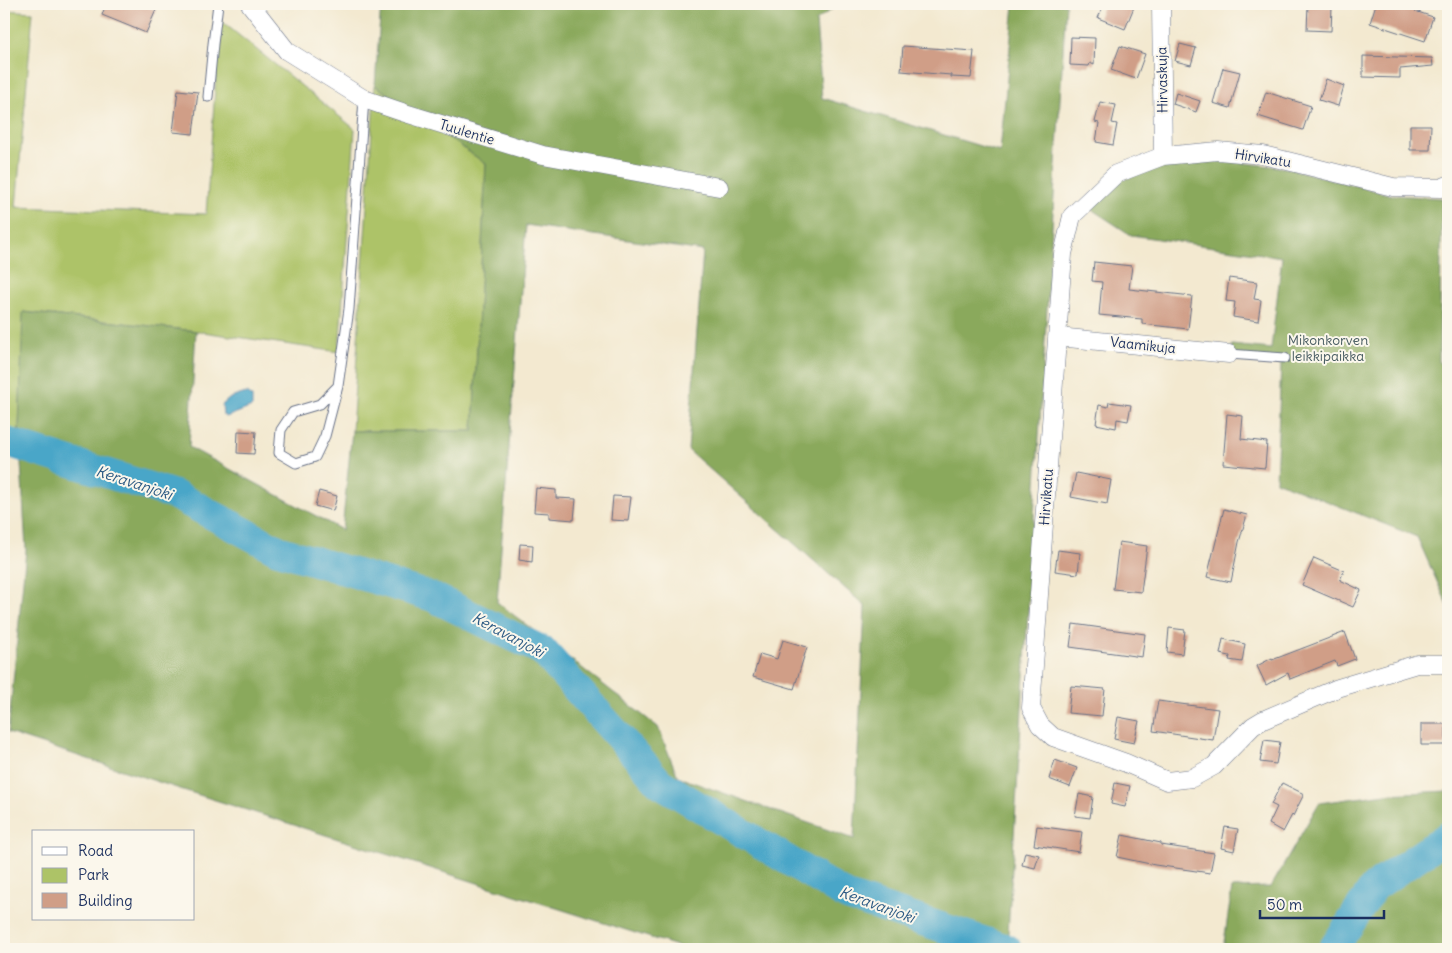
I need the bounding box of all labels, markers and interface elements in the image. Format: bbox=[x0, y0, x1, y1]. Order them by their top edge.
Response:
street label: Hirvaskuja bbox=[1152, 47, 1172, 113]
street label: Tuulentie bbox=[437, 115, 497, 149]
street label: Hirvikatu bbox=[1234, 145, 1292, 171]
park label: Mikonkorven leikkipaikka bbox=[1288, 331, 1368, 365]
street label: Vaamikuja bbox=[1109, 333, 1177, 357]
water label: Keravanjoki bbox=[94, 461, 176, 504]
street label: Hirvikatu bbox=[1035, 468, 1057, 526]
water label: Keravanjoki bbox=[469, 608, 549, 662]
legend bbox=[32, 830, 195, 920]
text: Road bbox=[78, 841, 113, 860]
text: Park bbox=[78, 865, 109, 884]
water label: Keravanjoki bbox=[837, 882, 919, 927]
scale bar bbox=[1260, 888, 1383, 920]
text: Building bbox=[78, 891, 133, 910]
text: 50 m bbox=[1267, 895, 1302, 914]

